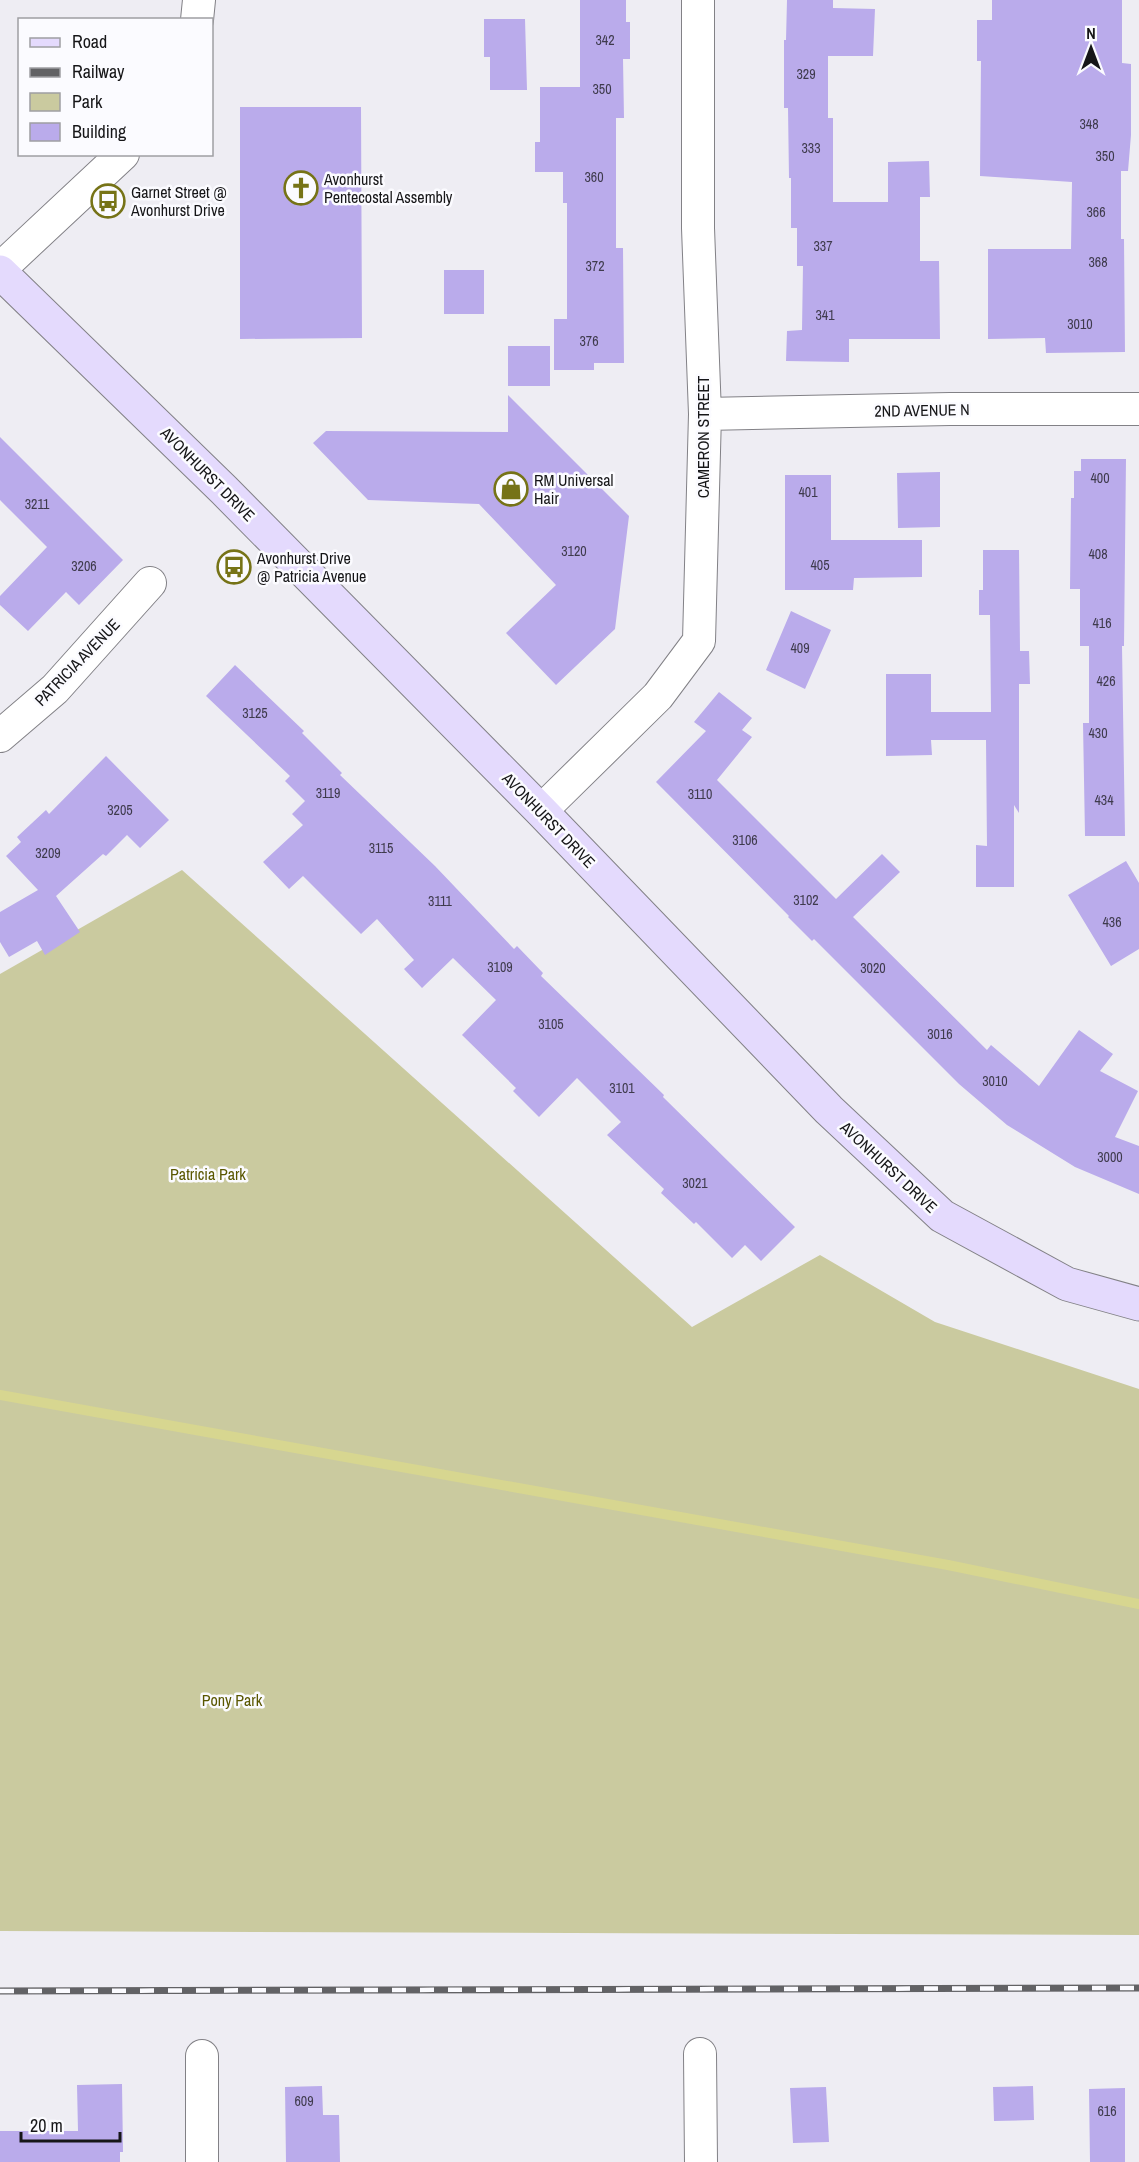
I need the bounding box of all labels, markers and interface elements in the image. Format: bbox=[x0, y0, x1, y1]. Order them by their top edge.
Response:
legend bbox=[18, 18, 213, 156]
north arrow bbox=[1061, 18, 1121, 78]
text: N bbox=[1086, 22, 1096, 44]
text: Road bbox=[72, 29, 107, 54]
house number: 342 bbox=[595, 31, 615, 49]
text: Railway bbox=[72, 59, 125, 84]
house number: 329 bbox=[796, 65, 816, 83]
house number: 350 bbox=[592, 80, 612, 98]
text: Park bbox=[72, 89, 103, 114]
house number: 348 bbox=[1079, 115, 1099, 133]
text: Building bbox=[72, 119, 127, 144]
house number: 333 bbox=[801, 139, 821, 157]
house number: 350 bbox=[1095, 147, 1115, 165]
place label: Avonhurst Pentecostal Assembly bbox=[323, 168, 453, 208]
house number: 360 bbox=[584, 168, 604, 186]
church icon: Avonhurst Pentecostal Assembly bbox=[283, 170, 319, 206]
place label: Garnet Street @ Avonhurst Drive bbox=[130, 181, 227, 221]
bus stop icon: Garnet Street @ Avonhurst Drive bbox=[90, 183, 126, 219]
house number: 366 bbox=[1086, 203, 1106, 221]
house number: 337 bbox=[813, 237, 833, 255]
house number: 368 bbox=[1088, 253, 1108, 271]
house number: 372 bbox=[585, 257, 605, 275]
house number: 341 bbox=[815, 306, 835, 324]
house number: 3010 bbox=[1067, 315, 1093, 333]
house number: 376 bbox=[579, 332, 599, 350]
street label: CAMERON STREET bbox=[692, 376, 714, 498]
street label: 2ND AVENUE N bbox=[874, 398, 970, 422]
street label: AVONHURST DRIVE bbox=[155, 421, 260, 526]
place label: RM Universal Hair bbox=[534, 469, 614, 509]
house number: 400 bbox=[1090, 469, 1110, 487]
shop icon: RM Universal Hair bbox=[493, 471, 529, 507]
house number: 401 bbox=[798, 483, 818, 501]
house number: 3211 bbox=[25, 495, 50, 513]
house number: 3120 bbox=[561, 542, 587, 560]
house number: 408 bbox=[1088, 545, 1108, 563]
place label: Avonhurst Drive @ Patricia Avenue bbox=[256, 547, 366, 587]
bus stop icon: Avonhurst Drive @ Patricia Avenue bbox=[216, 549, 252, 585]
house number: 405 bbox=[810, 556, 830, 574]
house number: 3206 bbox=[71, 557, 97, 575]
street label: PATRICIA AVENUE bbox=[30, 613, 124, 711]
house number: 416 bbox=[1092, 614, 1112, 632]
house number: 409 bbox=[790, 639, 810, 657]
house number: 426 bbox=[1096, 672, 1116, 690]
house number: 3125 bbox=[242, 704, 268, 722]
house number: 430 bbox=[1088, 724, 1108, 742]
street label: AVONHURST DRIVE bbox=[497, 767, 600, 873]
house number: 3119 bbox=[316, 784, 340, 802]
house number: 3110 bbox=[688, 785, 712, 803]
house number: 434 bbox=[1094, 791, 1114, 809]
house number: 3205 bbox=[107, 801, 133, 819]
house number: 3106 bbox=[732, 831, 758, 849]
house number: 3115 bbox=[369, 839, 393, 857]
house number: 3209 bbox=[35, 844, 61, 862]
house number: 3102 bbox=[793, 891, 819, 909]
house number: 3111 bbox=[428, 892, 453, 910]
house number: 436 bbox=[1102, 913, 1122, 931]
house number: 3109 bbox=[487, 958, 513, 976]
house number: 3020 bbox=[860, 959, 886, 977]
house number: 3105 bbox=[538, 1015, 564, 1033]
house number: 3016 bbox=[927, 1025, 953, 1043]
house number: 3010 bbox=[982, 1072, 1008, 1090]
house number: 3101 bbox=[609, 1079, 635, 1097]
street label: AVONHURST DRIVE bbox=[835, 1116, 942, 1218]
house number: 3000 bbox=[1097, 1148, 1123, 1166]
park label: Patricia Park bbox=[170, 1163, 246, 1185]
house number: 3021 bbox=[682, 1174, 708, 1192]
park label: Pony Park bbox=[202, 1689, 263, 1711]
house number: 609 bbox=[294, 2092, 314, 2110]
house number: 616 bbox=[1097, 2102, 1117, 2120]
scale bar bbox=[21, 2105, 120, 2143]
text: 20 m bbox=[30, 2113, 63, 2138]

